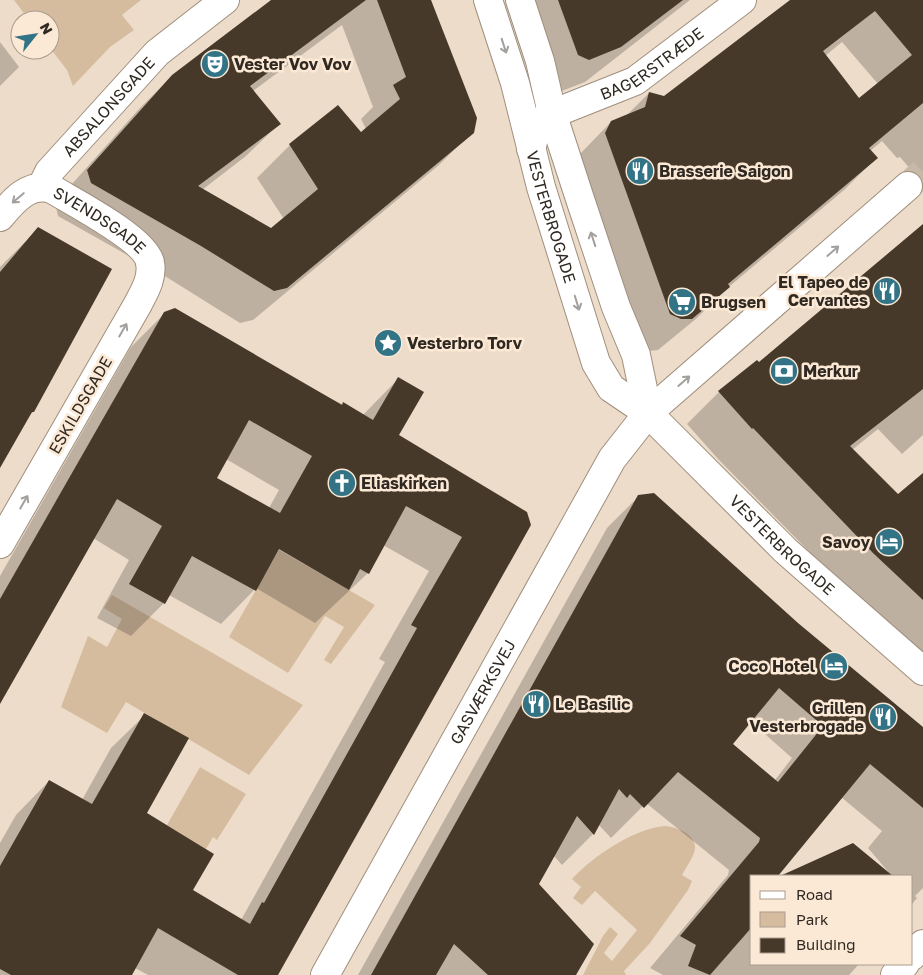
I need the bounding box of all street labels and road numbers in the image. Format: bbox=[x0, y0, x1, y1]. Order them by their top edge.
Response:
street label: BAGERSTRÆDE bbox=[597, 23, 707, 104]
street label: ABSALONSGADE bbox=[58, 53, 159, 161]
street label: VESTERBROGADE bbox=[522, 149, 580, 286]
street label: SVENDSGADE bbox=[50, 182, 150, 257]
street label: ESKILDSGADE bbox=[44, 353, 116, 457]
street label: VESTERBROGADE bbox=[726, 491, 839, 599]
street label: GASVÆRKSVEJ bbox=[445, 636, 520, 748]

